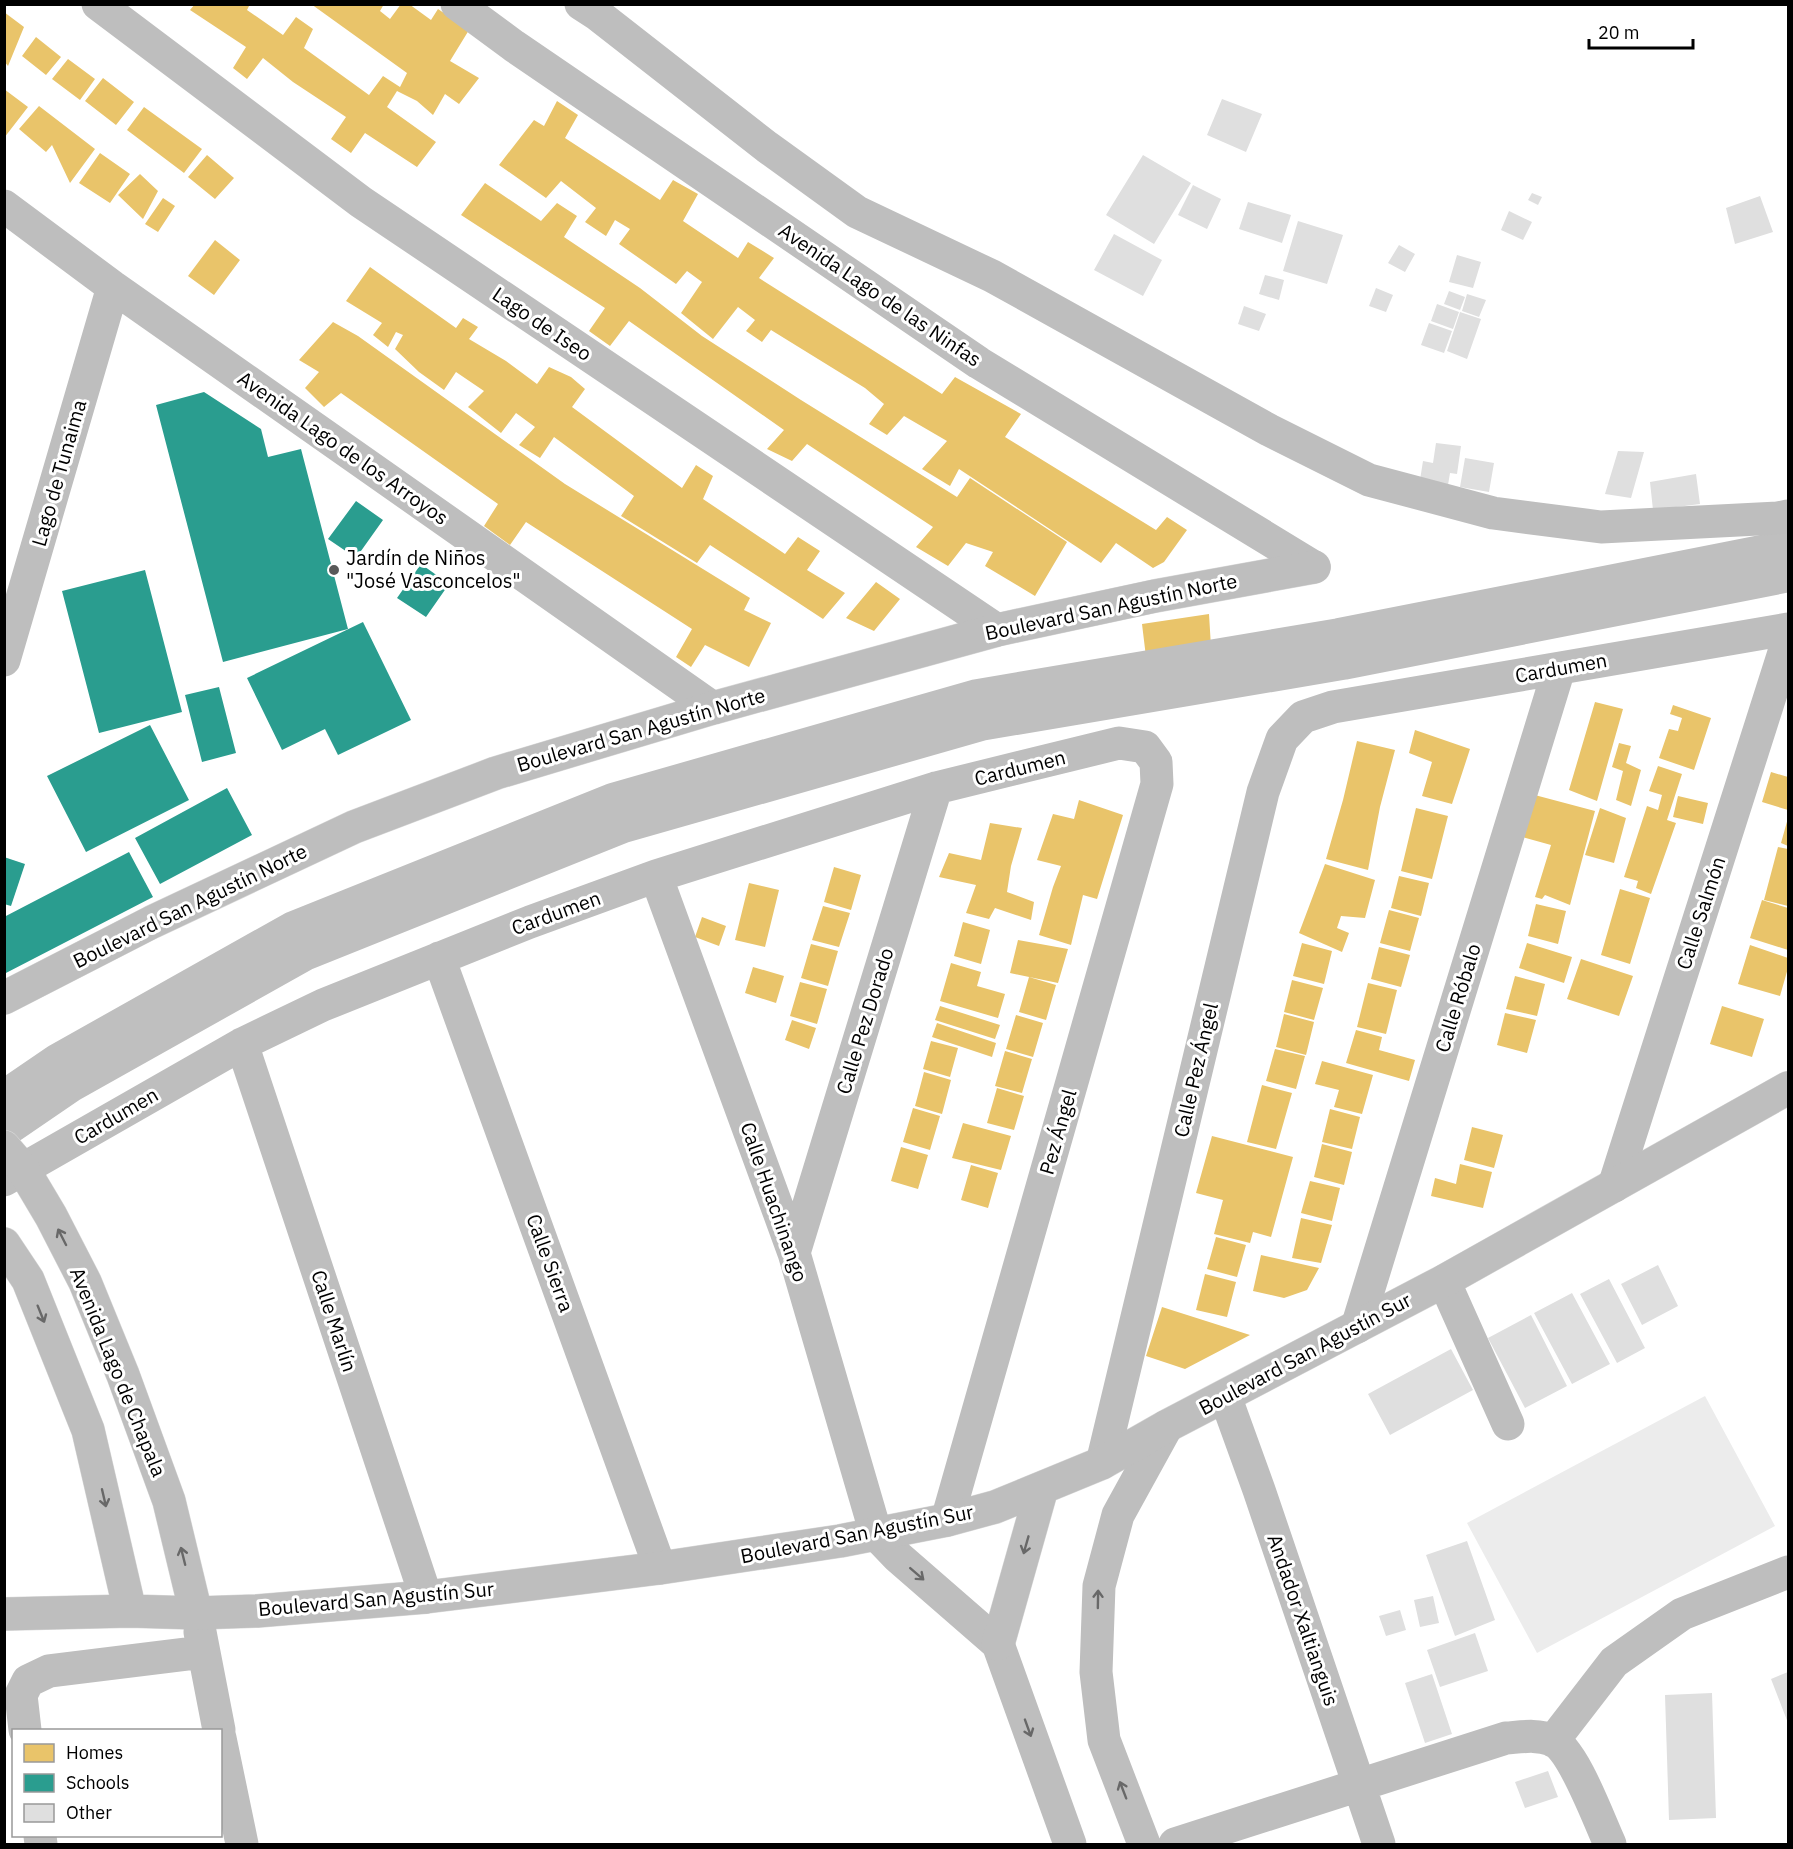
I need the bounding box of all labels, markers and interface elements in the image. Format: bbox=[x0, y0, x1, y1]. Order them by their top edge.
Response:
scale bar bbox=[1589, 12, 1692, 50]
text: 20 m bbox=[1598, 21, 1640, 44]
street label: Avenida Lago de las Ninfas bbox=[774, 217, 987, 373]
street label: Lago de Iseo bbox=[487, 280, 597, 367]
street label: Avenida Lago de los Arroyos bbox=[233, 364, 454, 531]
street label: Lago de Tunaima bbox=[25, 396, 92, 549]
place label: Jardín de Niños "José Vasconcelos" bbox=[346, 544, 521, 594]
marker: Jardín de Niños "José Vasconcelos" bbox=[327, 563, 341, 577]
street label: Boulevard San Agustín Norte bbox=[982, 567, 1239, 646]
street label: Cardumen bbox=[1513, 646, 1609, 689]
street label: Boulevard San Agustín Norte bbox=[514, 681, 768, 778]
street label: Cardumen bbox=[971, 743, 1068, 792]
street label: Boulevard San Agustín Norte bbox=[68, 837, 311, 974]
street label: Calle Salmón bbox=[1670, 853, 1731, 973]
street label: Cardumen bbox=[507, 884, 604, 941]
street label: Calle Róbalo bbox=[1428, 940, 1487, 1055]
street label: Calle Pez Dorado bbox=[829, 944, 900, 1097]
street label: Calle Pez Ángel bbox=[1167, 1000, 1224, 1140]
street label: Cardumen bbox=[69, 1081, 163, 1151]
street label: Pez Ángel bbox=[1032, 1086, 1083, 1178]
street label: Calle Huachinango bbox=[734, 1118, 814, 1285]
street label: Calle Sierra bbox=[520, 1210, 581, 1316]
one-way arrow bbox=[56, 1228, 67, 1246]
street label: Avenida Lago de Chapala bbox=[64, 1263, 173, 1481]
street label: Calle Marlín bbox=[305, 1266, 364, 1375]
street label: Boulevard San Agustín Sur bbox=[1194, 1286, 1416, 1421]
one-way arrow bbox=[36, 1304, 47, 1323]
one-way arrow bbox=[98, 1488, 110, 1507]
street label: Boulevard San Agustín Sur bbox=[738, 1498, 976, 1569]
street label: Andador Xaltianguis bbox=[1261, 1530, 1346, 1709]
one-way arrow bbox=[1020, 1535, 1031, 1554]
one-way arrow bbox=[176, 1547, 188, 1566]
one-way arrow bbox=[909, 1568, 925, 1581]
street label: Boulevard San Agustín Sur bbox=[257, 1575, 495, 1622]
one-way arrow bbox=[1093, 1589, 1104, 1609]
one-way arrow bbox=[1023, 1718, 1034, 1736]
legend bbox=[12, 1729, 222, 1837]
text: Homes bbox=[66, 1741, 123, 1764]
text: Schools bbox=[66, 1771, 130, 1794]
one-way arrow bbox=[1117, 1781, 1128, 1800]
text: Other bbox=[66, 1801, 112, 1824]

